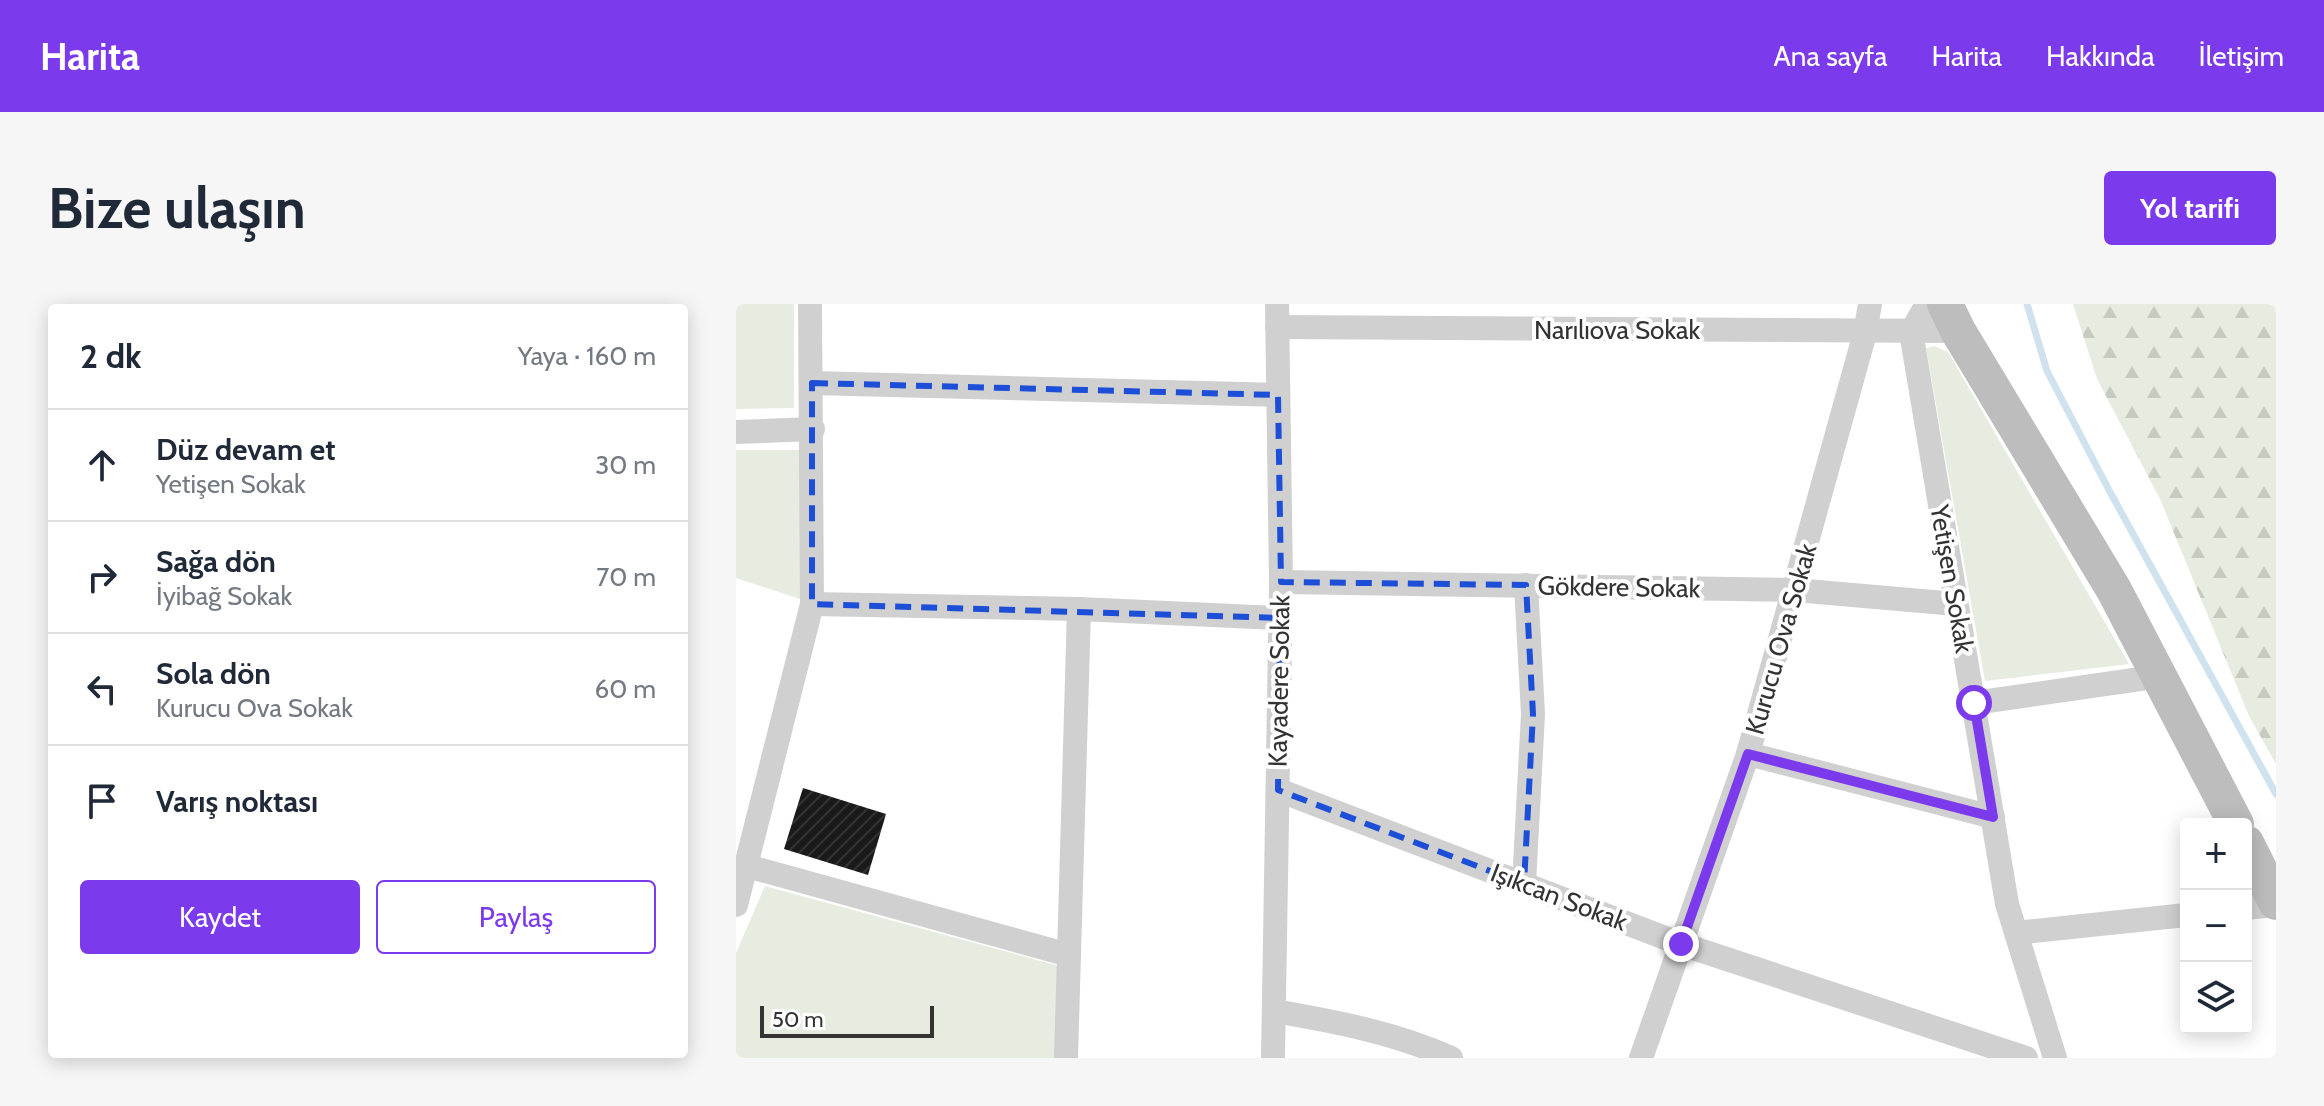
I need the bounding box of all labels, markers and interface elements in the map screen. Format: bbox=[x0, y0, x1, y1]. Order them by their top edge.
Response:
text: Harita bbox=[40, 33, 140, 80]
text: Ana sayfa bbox=[1774, 39, 1887, 73]
text: Harita bbox=[1931, 39, 2002, 73]
text: Hakkında bbox=[2046, 39, 2155, 73]
text: İletişim bbox=[2199, 39, 2284, 73]
button: Yol tarifi bbox=[2104, 171, 2276, 245]
text: Bize ulaşın bbox=[48, 174, 306, 242]
street label: Narılıova Sokak bbox=[1534, 314, 1700, 346]
text: 2 dk bbox=[80, 335, 142, 377]
text: Yaya · 160 m bbox=[518, 340, 656, 372]
text: Düz devam et bbox=[156, 431, 336, 468]
icon: ahead bbox=[80, 443, 124, 487]
text: 30 m bbox=[595, 449, 656, 481]
text: Yetişen Sokak bbox=[156, 468, 306, 500]
street label: Yetişen Sokak bbox=[1923, 502, 1981, 656]
street label: Kurucu Ova Sokak bbox=[1738, 540, 1824, 738]
text: Sağa dön bbox=[156, 543, 276, 580]
icon: right bbox=[80, 555, 124, 599]
text: 70 m bbox=[596, 561, 656, 593]
street label: Gökdere Sokak bbox=[1537, 570, 1701, 604]
text: İyibağ Sokak bbox=[156, 580, 292, 612]
street label: Kayadere Sokak bbox=[1262, 594, 1297, 767]
text: Sola dön bbox=[156, 655, 271, 692]
icon: left bbox=[80, 667, 124, 711]
text: 60 m bbox=[594, 673, 656, 705]
route start bbox=[1956, 685, 1992, 721]
text: Kurucu Ova Sokak bbox=[156, 692, 353, 724]
icon: arrive bbox=[80, 779, 124, 823]
text: Varış noktası bbox=[156, 783, 318, 820]
map controls bbox=[2180, 818, 2252, 1034]
button: + bbox=[2180, 818, 2252, 890]
street label: Işıkcan Sokak bbox=[1486, 856, 1632, 938]
button: Kaydet bbox=[80, 880, 360, 954]
button: Paylaş bbox=[376, 880, 656, 954]
button: − bbox=[2180, 890, 2252, 962]
route end bbox=[1663, 926, 1699, 962]
button: layers bbox=[2180, 962, 2252, 1034]
scale bar bbox=[760, 1002, 934, 1038]
text: 50 m bbox=[772, 1006, 824, 1033]

